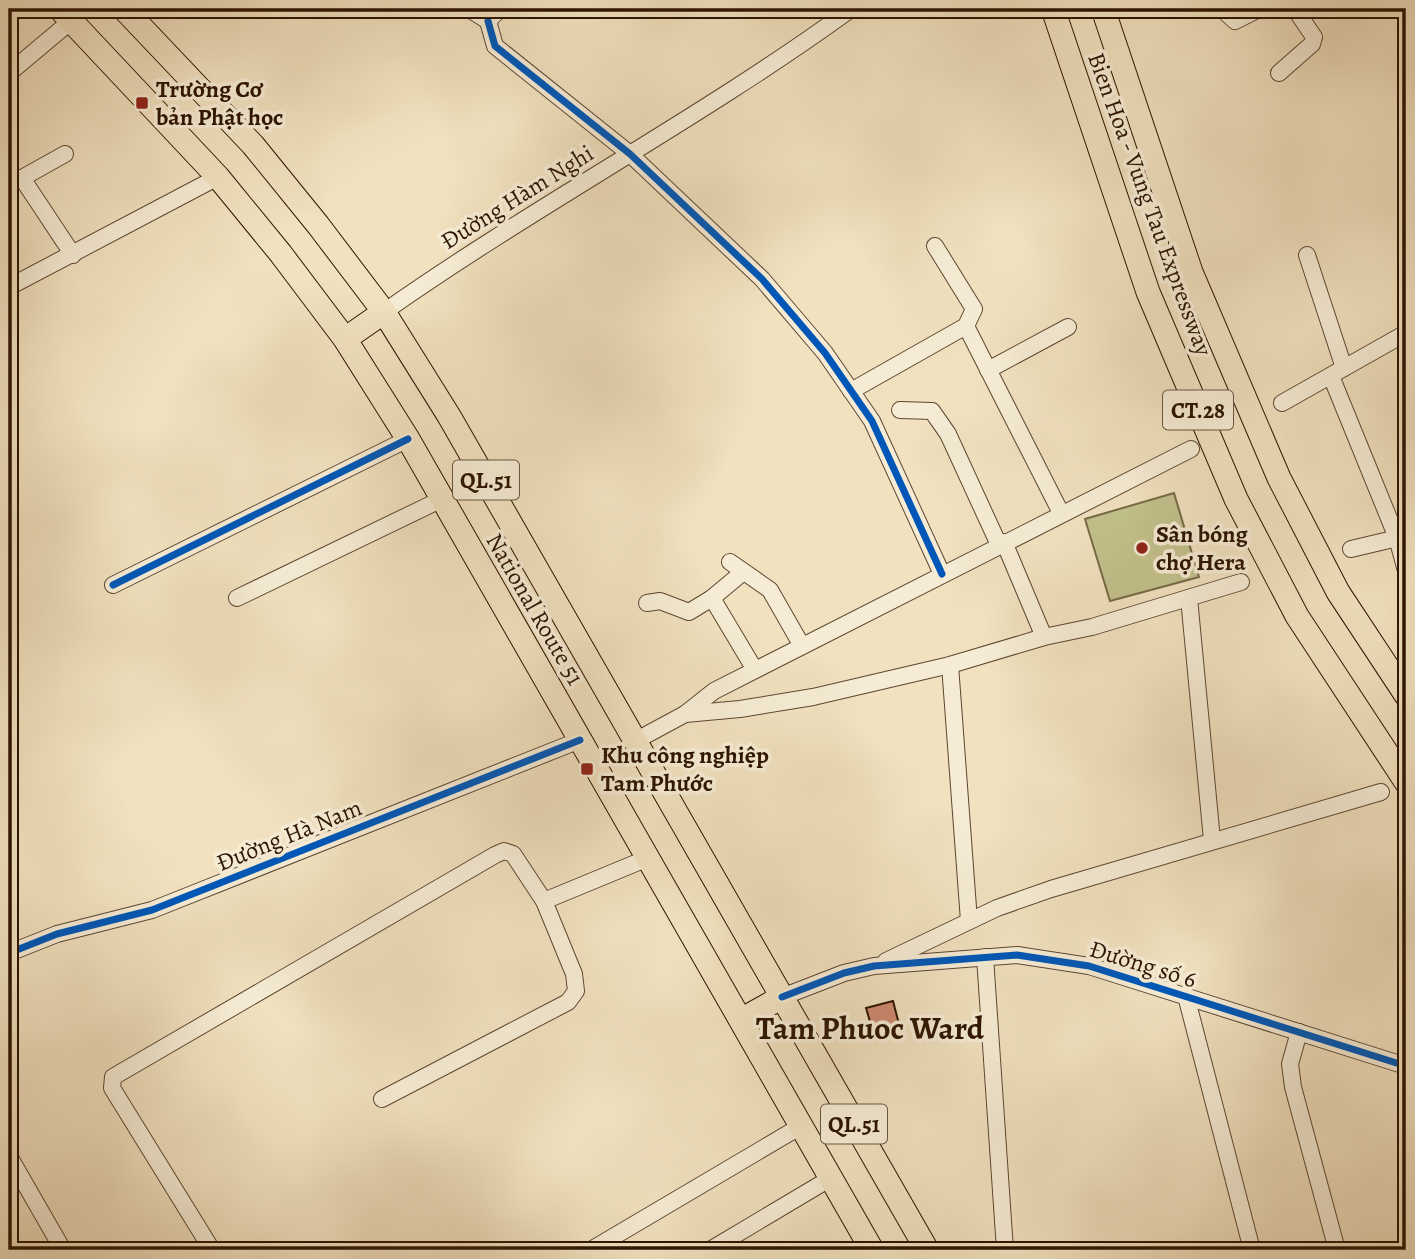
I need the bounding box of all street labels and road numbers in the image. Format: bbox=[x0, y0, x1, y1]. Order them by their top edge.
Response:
street label: Bien Hoa - Vung Tau Expressway bbox=[1080, 48, 1220, 360]
street label: Đường Hàm Nghi bbox=[434, 137, 600, 257]
road number: CT.28 bbox=[1163, 390, 1233, 430]
road number: QL.51 bbox=[453, 460, 519, 500]
street label: National Route 51 bbox=[479, 527, 591, 691]
street label: Đường Hà Nam bbox=[212, 791, 366, 879]
street label: Đường số 6 bbox=[1086, 933, 1200, 995]
road number: QL.51 bbox=[821, 1105, 887, 1144]

